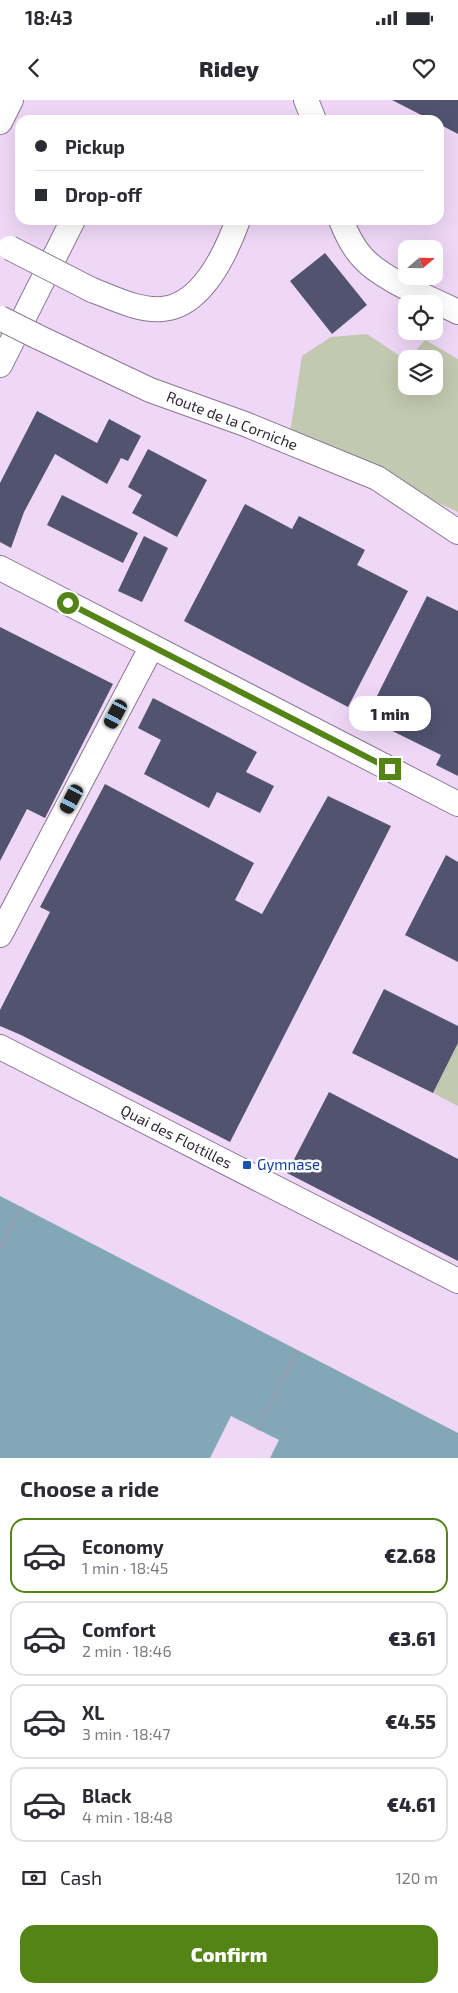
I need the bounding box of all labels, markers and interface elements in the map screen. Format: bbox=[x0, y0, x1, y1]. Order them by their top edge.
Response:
text: 18:43 bbox=[25, 6, 73, 29]
icon: back bbox=[20, 54, 48, 82]
icon: heart bbox=[410, 54, 438, 82]
text: Ridey bbox=[199, 55, 259, 81]
text: Pickup bbox=[65, 135, 125, 158]
text: Drop-off bbox=[65, 183, 142, 206]
north arrow bbox=[398, 240, 442, 285]
map controls bbox=[398, 240, 443, 395]
button: locate bbox=[398, 295, 443, 340]
button: layers bbox=[398, 350, 443, 395]
street label: Route de la Corniche bbox=[164, 387, 300, 453]
route start bbox=[57, 592, 79, 614]
callout: 1 min bbox=[349, 696, 431, 732]
car bbox=[102, 697, 129, 731]
text: 1 min bbox=[370, 704, 410, 723]
route end bbox=[379, 758, 401, 780]
car bbox=[58, 782, 85, 816]
street label: Quai des Flottilles bbox=[117, 1100, 235, 1173]
place label: Gymnase bbox=[257, 1155, 320, 1173]
marker: Gymnase bbox=[241, 1159, 253, 1171]
text: Choose a ride bbox=[20, 1475, 159, 1501]
icon: car bbox=[22, 1533, 67, 1578]
text: Economy bbox=[82, 1535, 164, 1558]
text: €2.68 bbox=[384, 1544, 436, 1567]
text: 1 min · 18:45 bbox=[82, 1558, 168, 1577]
icon: car bbox=[22, 1616, 67, 1661]
text: Comfort bbox=[82, 1618, 156, 1641]
text: €3.61 bbox=[388, 1627, 436, 1650]
text: 2 min · 18:46 bbox=[82, 1641, 172, 1660]
icon: car bbox=[22, 1699, 67, 1744]
text: XL bbox=[82, 1701, 104, 1724]
text: €4.55 bbox=[385, 1710, 436, 1733]
text: 3 min · 18:47 bbox=[82, 1724, 171, 1743]
icon: car bbox=[22, 1782, 67, 1827]
text: Black bbox=[82, 1784, 132, 1807]
text: €4.61 bbox=[387, 1793, 436, 1816]
text: 4 min · 18:48 bbox=[82, 1807, 173, 1826]
icon: cash bbox=[20, 1864, 48, 1892]
text: Cash bbox=[60, 1866, 102, 1889]
text: 120 m bbox=[395, 1868, 438, 1887]
button: Confirm bbox=[20, 1925, 438, 1983]

